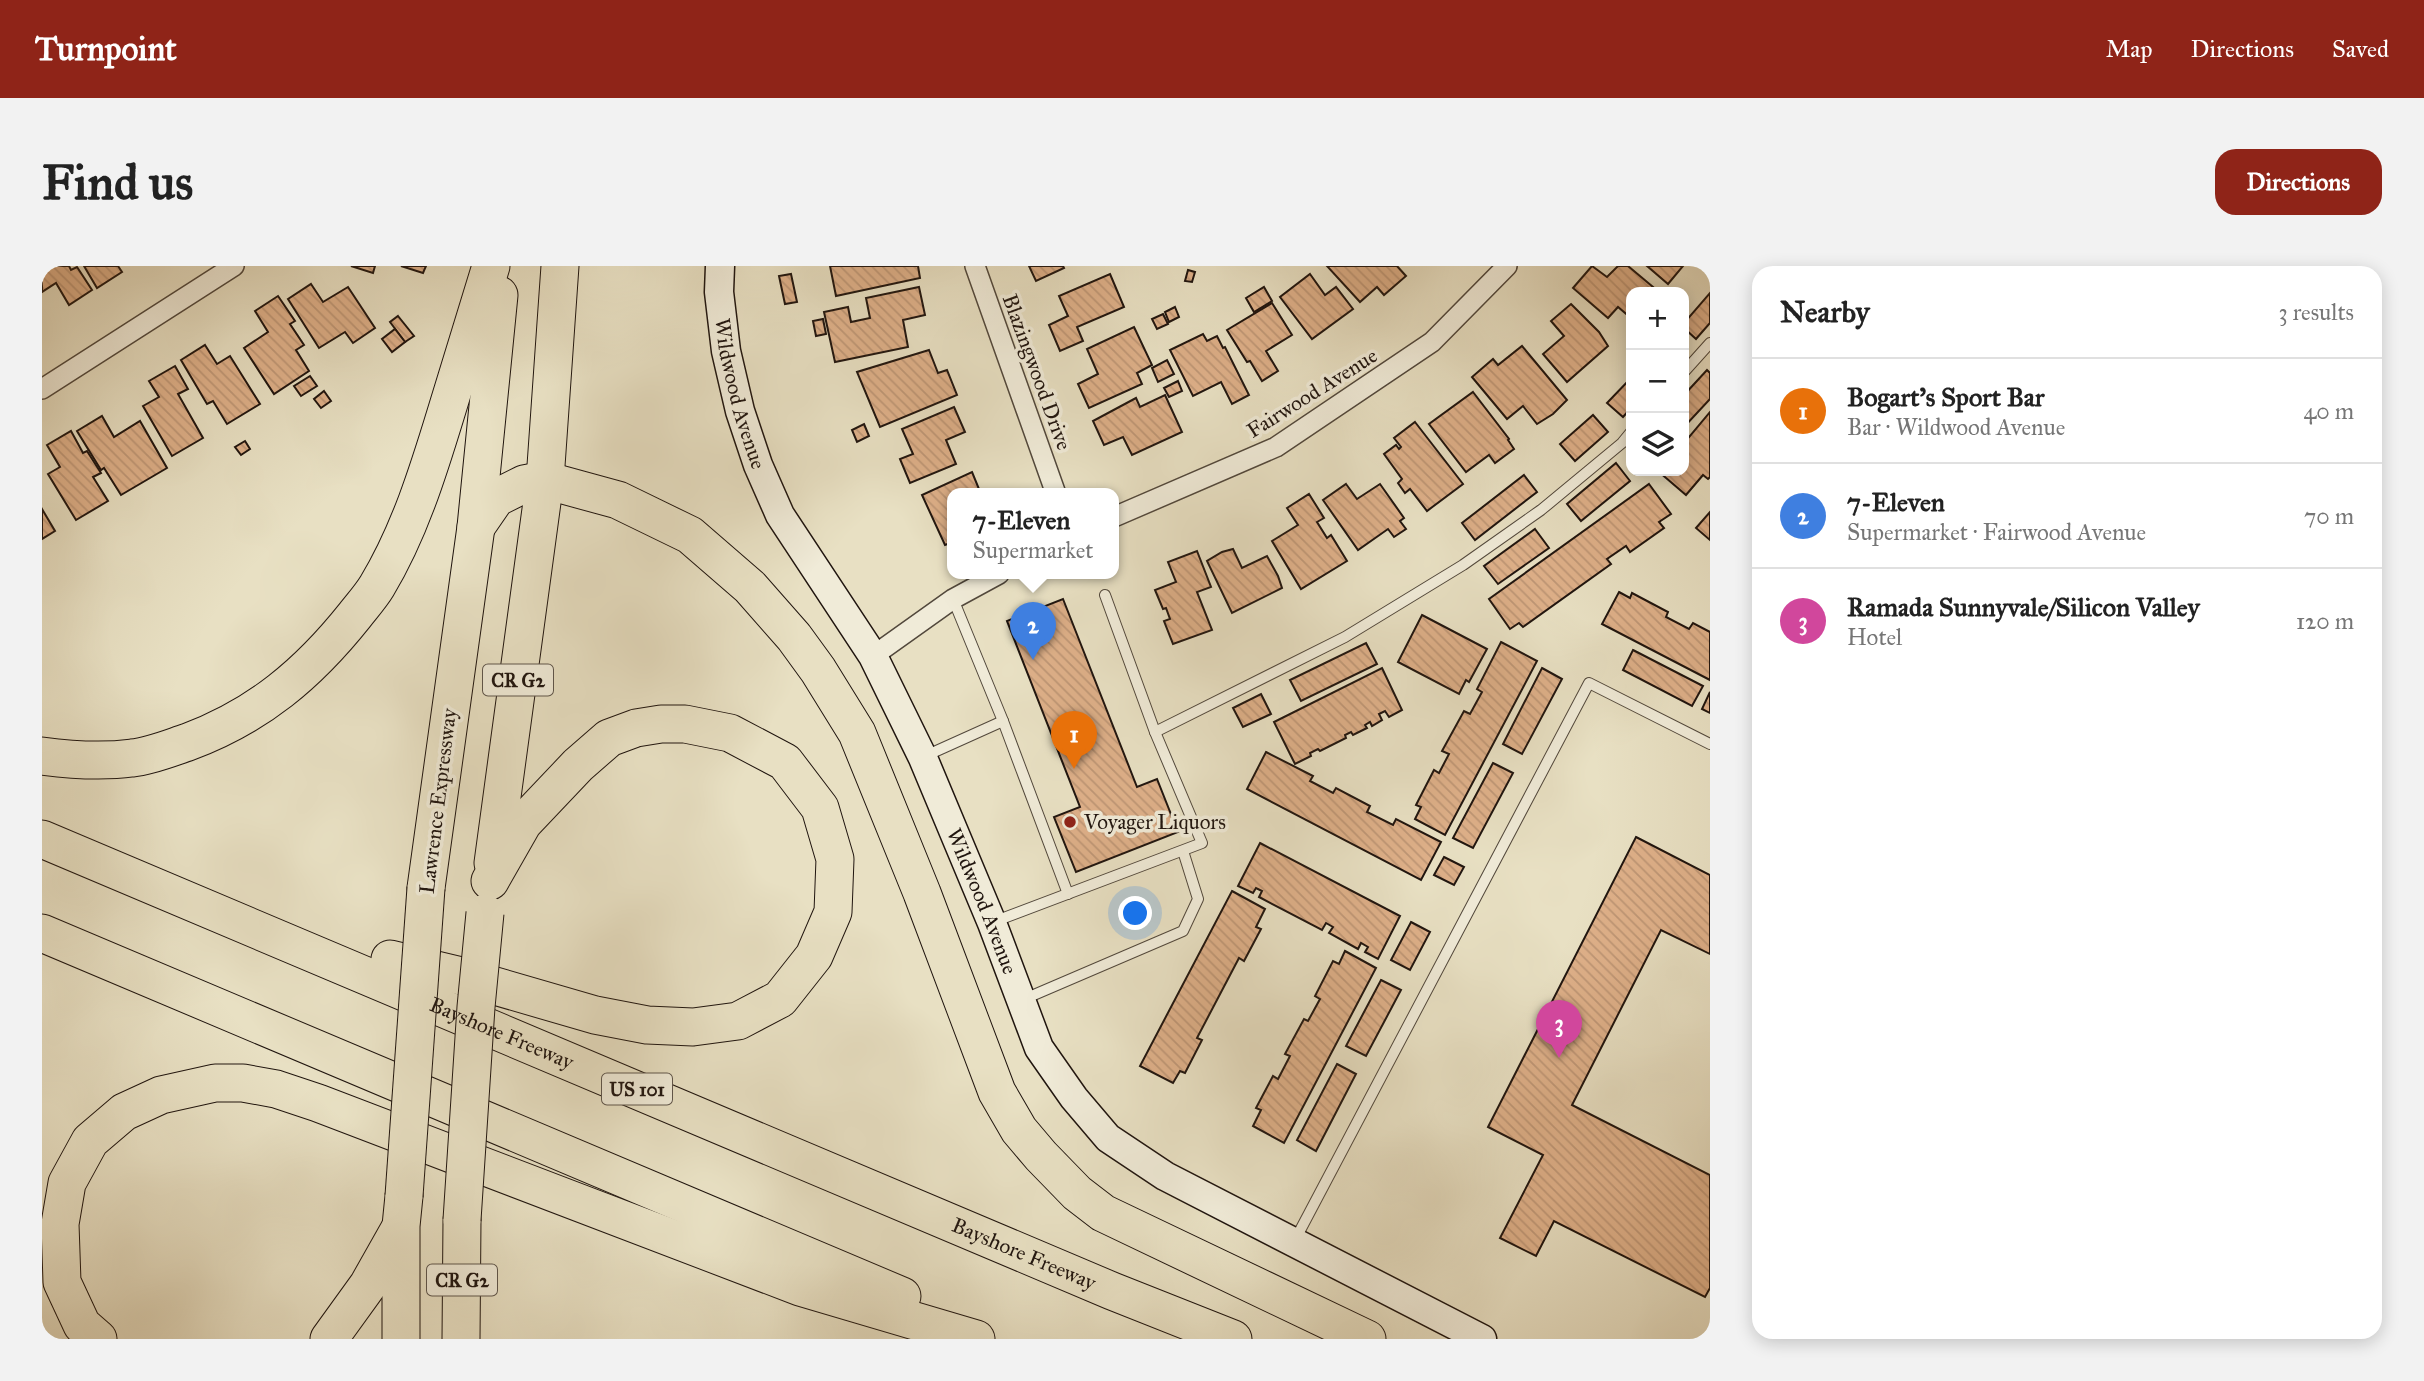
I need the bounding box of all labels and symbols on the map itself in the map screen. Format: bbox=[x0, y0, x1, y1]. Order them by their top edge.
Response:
street label: Blazingwood Drive bbox=[997, 290, 1077, 454]
street label: Wildwood Avenue bbox=[709, 317, 772, 473]
street label: Fairwood Avenue bbox=[1242, 342, 1382, 444]
pin: 2 bbox=[1010, 602, 1056, 660]
road number: CR G2 bbox=[483, 664, 553, 696]
street label: Lawrence Expressway bbox=[414, 706, 462, 895]
pin: 1 bbox=[1051, 711, 1097, 769]
place label: Voyager Liquors bbox=[1083, 809, 1226, 835]
marker: Voyager Liquors bbox=[1062, 814, 1078, 830]
street label: Wildwood Avenue bbox=[941, 824, 1023, 978]
your location bbox=[1118, 896, 1152, 930]
street label: Bayshore Freeway bbox=[426, 991, 579, 1076]
pin: 3 bbox=[1536, 1000, 1582, 1058]
road number: US 101 bbox=[602, 1074, 672, 1104]
street label: Bayshore Freeway bbox=[948, 1212, 1101, 1296]
road number: CR G2 bbox=[427, 1264, 497, 1296]

